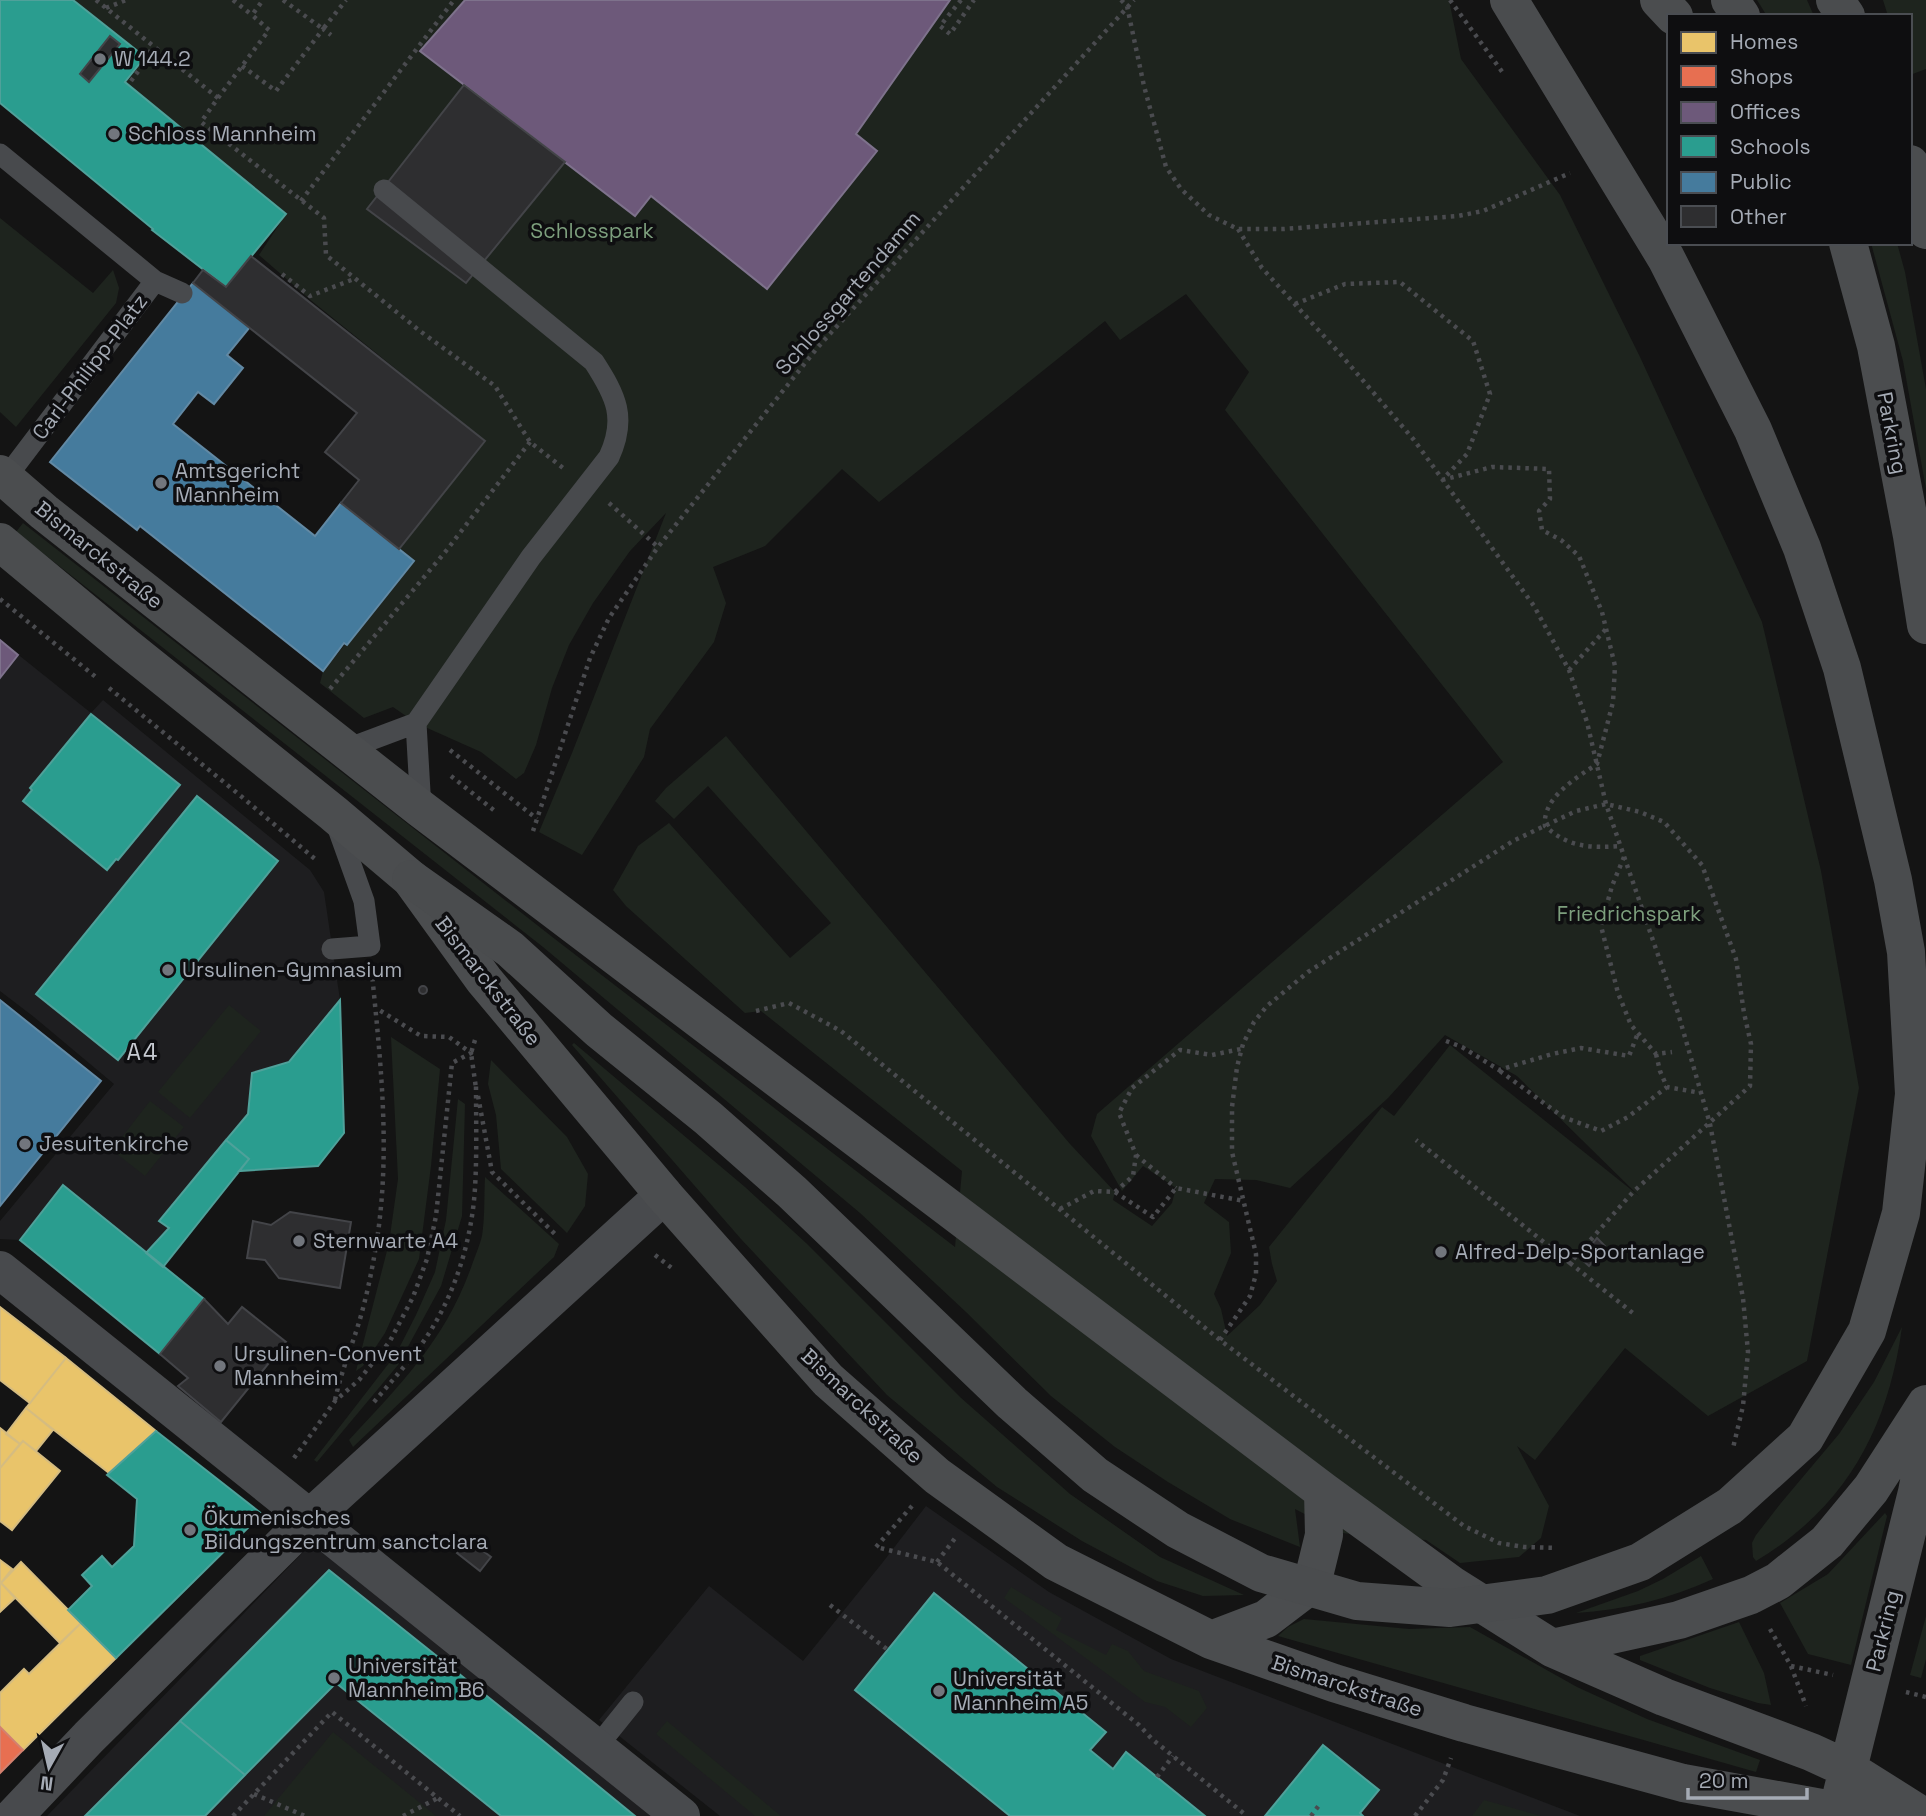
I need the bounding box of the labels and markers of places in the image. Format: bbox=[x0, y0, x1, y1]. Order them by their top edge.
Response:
place label: W 144.2 bbox=[114, 45, 191, 72]
marker: W 144.2 bbox=[92, 51, 108, 67]
place label: Schloss Mannheim bbox=[128, 120, 316, 147]
marker: Schloss Mannheim bbox=[106, 126, 122, 142]
place label: Amtsgericht Mannheim bbox=[175, 457, 301, 508]
marker: Amtsgericht Mannheim bbox=[153, 475, 169, 491]
place label: Ursulinen-Gymnasium bbox=[182, 956, 402, 983]
marker: Ursulinen-Gymnasium bbox=[160, 962, 176, 978]
place label: Jesuitenkirche bbox=[39, 1130, 189, 1157]
marker: Jesuitenkirche bbox=[17, 1136, 33, 1152]
place label: Sternwarte A4 bbox=[313, 1227, 458, 1254]
marker: Sternwarte A4 bbox=[291, 1233, 307, 1249]
place label: Alfred-Delp-Sportanlage bbox=[1455, 1238, 1705, 1265]
marker: Alfred-Delp-Sportanlage bbox=[1433, 1244, 1449, 1260]
place label: Ursulinen-Convent Mannheim bbox=[234, 1340, 422, 1391]
marker: Ursulinen-Convent Mannheim bbox=[212, 1358, 228, 1374]
place label: Ökumenisches Bildungszentrum sanctclara bbox=[204, 1504, 488, 1555]
marker: Ökumenisches Bildungszentrum sanctclara bbox=[182, 1522, 198, 1538]
place label: Universität Mannheim B6 bbox=[348, 1652, 485, 1703]
place label: Universität Mannheim A5 bbox=[953, 1665, 1088, 1716]
marker: Universität Mannheim B6 bbox=[326, 1670, 342, 1686]
marker: Universität Mannheim A5 bbox=[931, 1683, 947, 1699]

